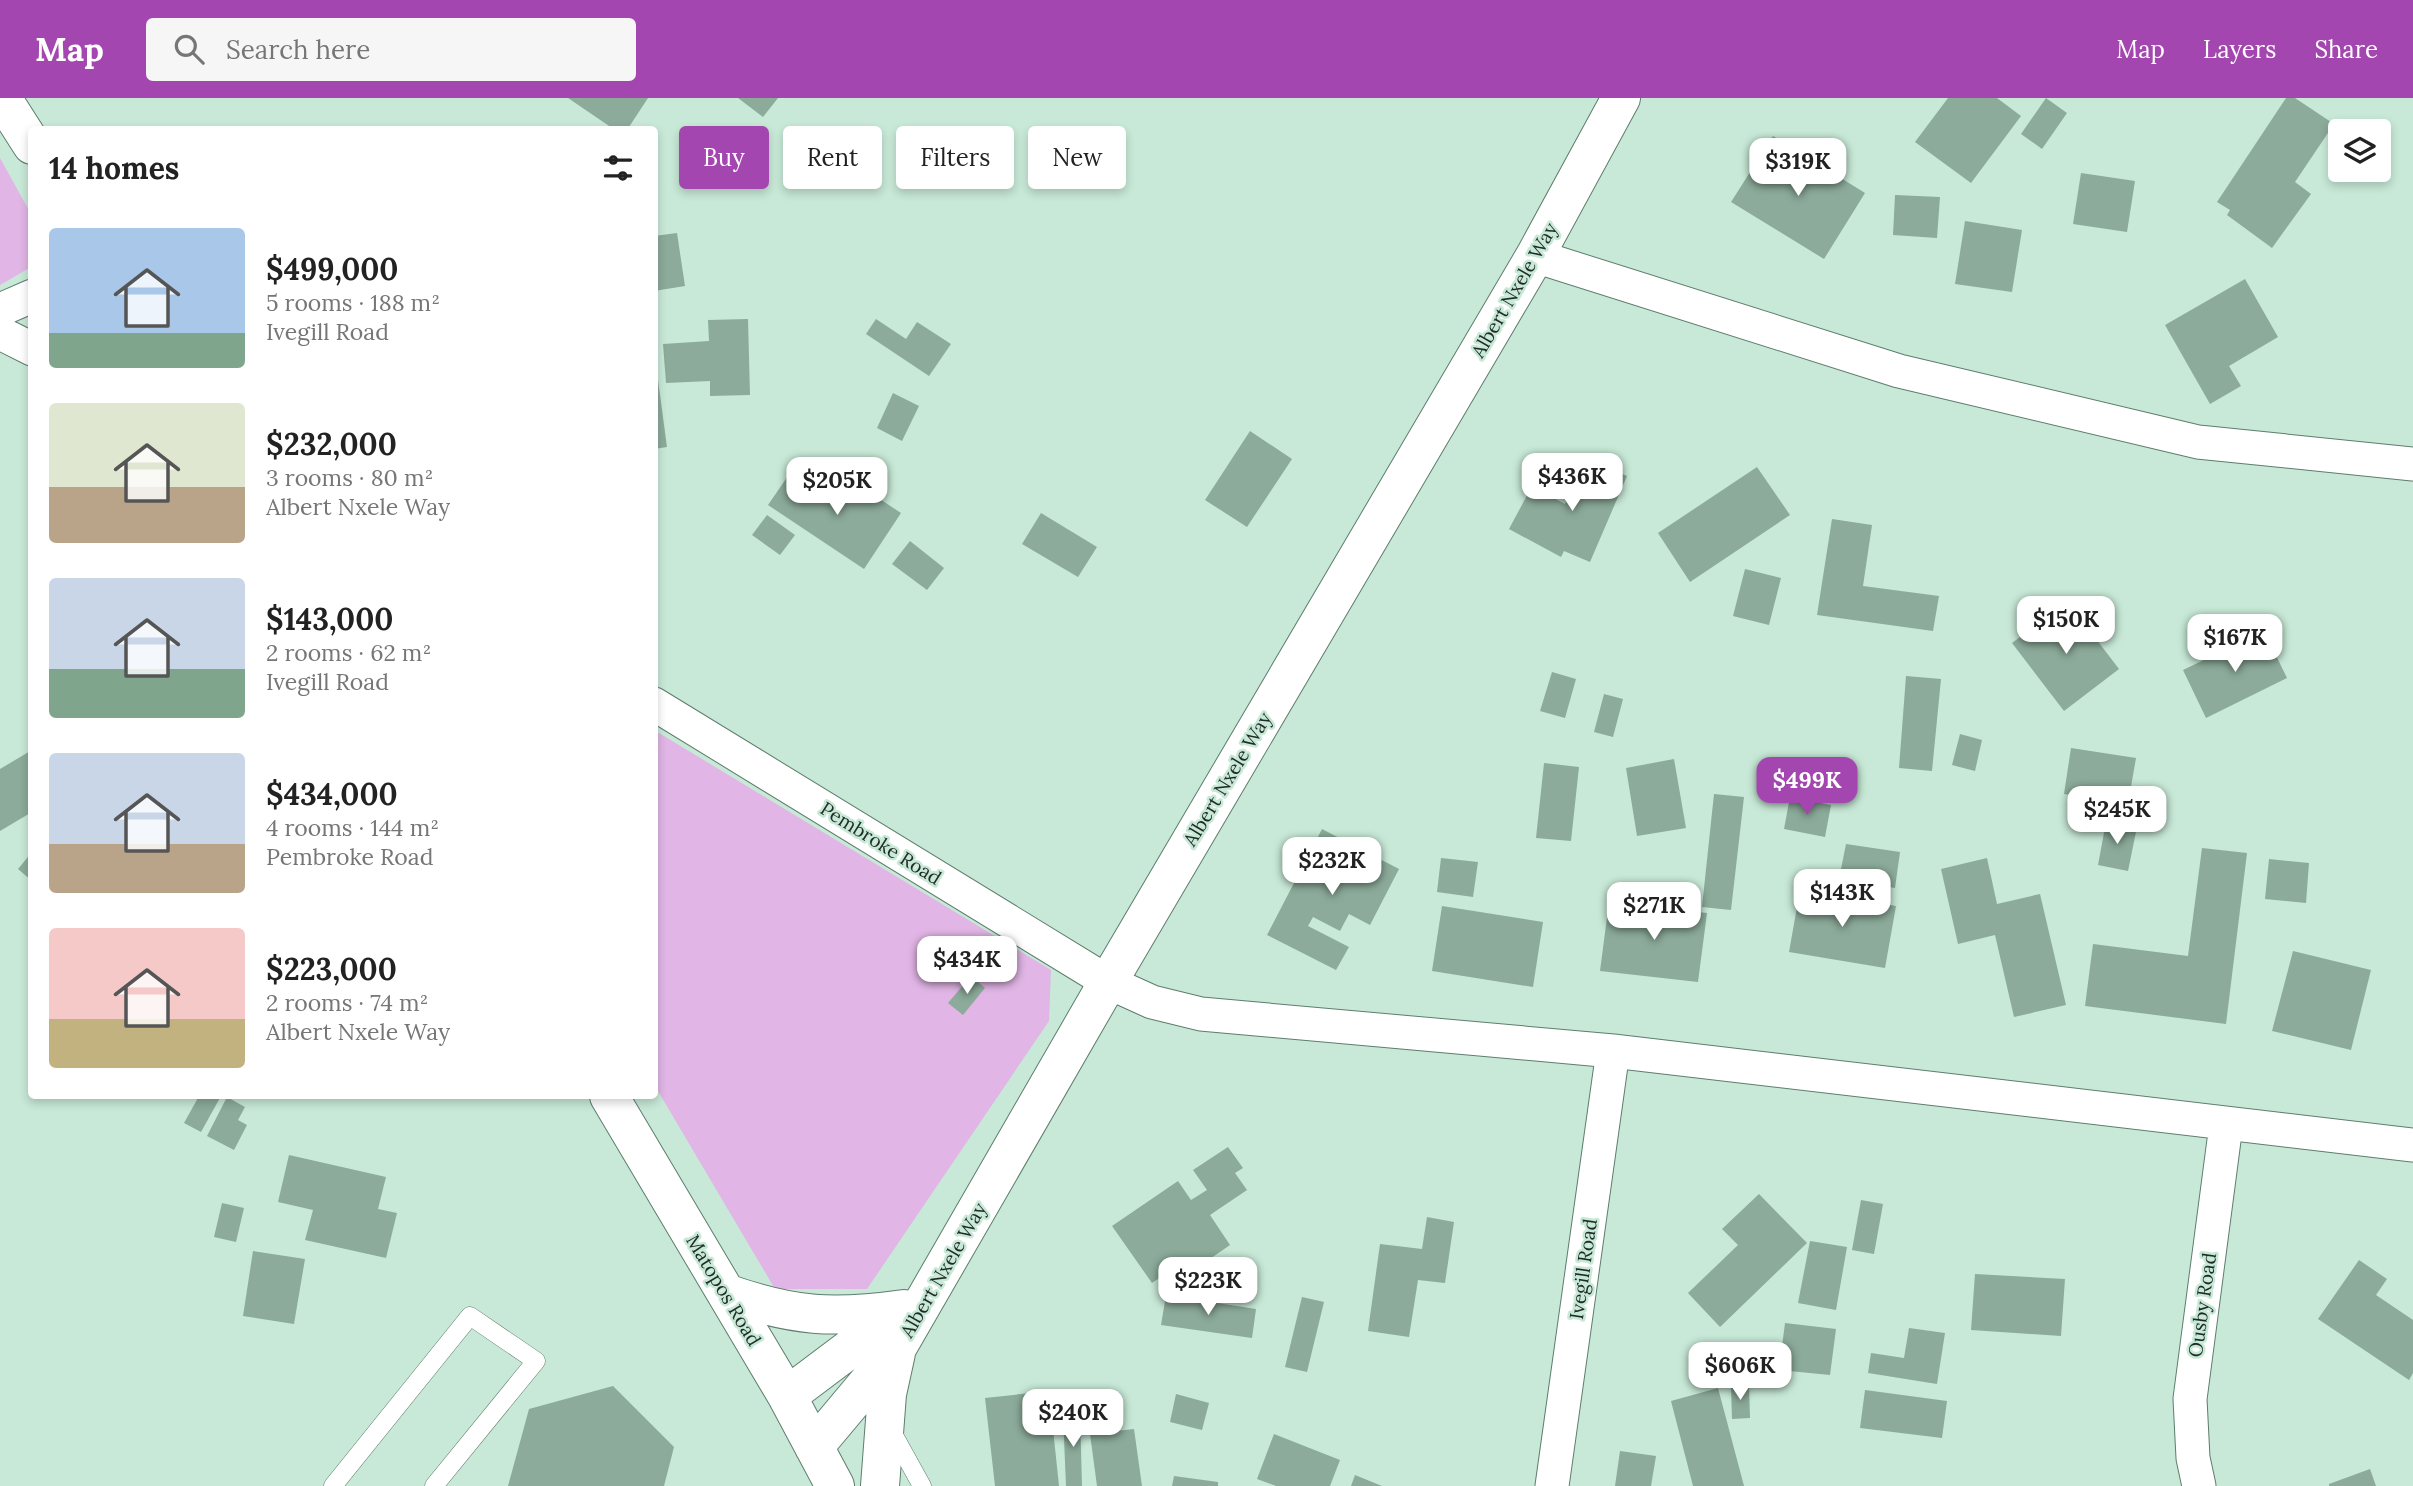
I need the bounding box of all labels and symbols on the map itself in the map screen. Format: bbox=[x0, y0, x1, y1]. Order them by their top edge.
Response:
pin: $319K bbox=[1749, 139, 1847, 198]
street label: Albert Nxele Way bbox=[1465, 218, 1562, 363]
pin: $436K bbox=[1523, 454, 1621, 513]
pin: $205K bbox=[788, 458, 886, 517]
pin: $150K bbox=[2017, 596, 2115, 656]
pin: $167K bbox=[2186, 614, 2284, 674]
street label: Albert Nxele Way bbox=[1177, 708, 1276, 851]
pin: $499K bbox=[1758, 758, 1856, 817]
pin: $245K bbox=[2068, 786, 2166, 846]
street label: Pembroke Road bbox=[816, 796, 946, 890]
pin: $232K bbox=[1283, 838, 1381, 897]
pin: $143K bbox=[1793, 870, 1891, 929]
pin: $271K bbox=[1605, 882, 1703, 942]
pin: $434K bbox=[918, 936, 1016, 996]
street label: Albert Nxele Way bbox=[894, 1198, 991, 1343]
street label: Ivegill Road bbox=[1564, 1217, 1602, 1321]
street label: Matopos Road bbox=[681, 1230, 767, 1350]
street label: Ousby Road bbox=[2183, 1251, 2221, 1359]
pin: $223K bbox=[1159, 1258, 1257, 1317]
pin: $606K bbox=[1691, 1342, 1789, 1402]
pin: $240K bbox=[1024, 1390, 1122, 1449]

